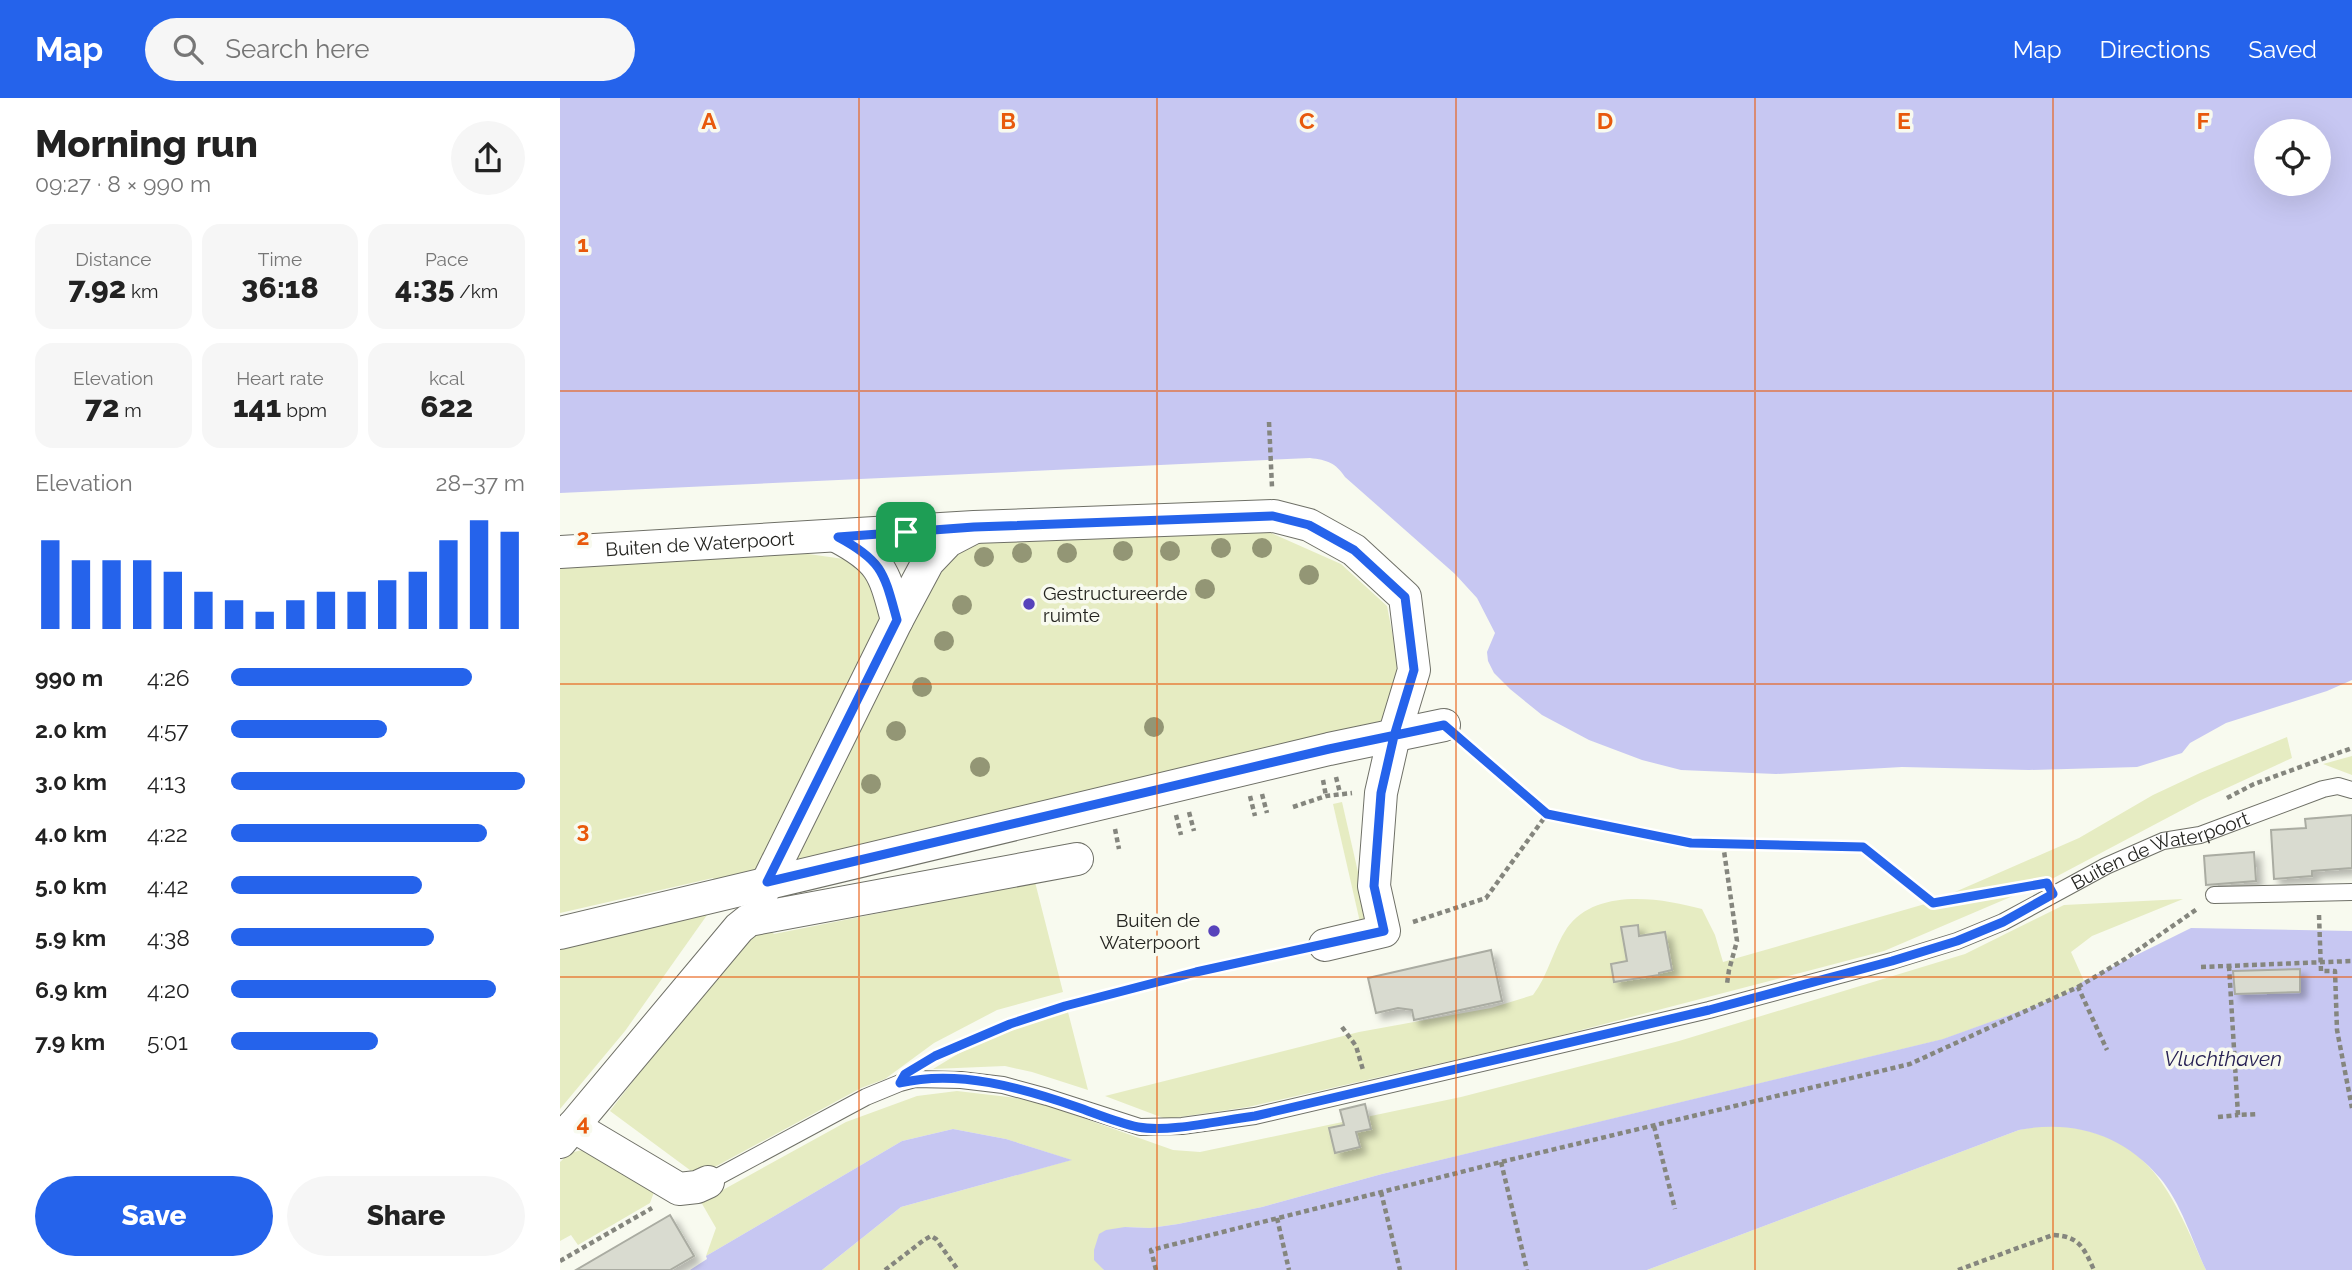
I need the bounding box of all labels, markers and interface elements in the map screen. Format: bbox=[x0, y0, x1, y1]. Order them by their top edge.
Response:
search box bbox=[145, 18, 635, 81]
text: Map bbox=[35, 30, 103, 69]
icon: search bbox=[169, 30, 207, 68]
text: Search here bbox=[225, 34, 370, 64]
text: Map bbox=[2013, 35, 2062, 64]
text: Directions bbox=[2100, 35, 2210, 64]
text: Saved bbox=[2248, 35, 2317, 64]
text: A bbox=[701, 107, 717, 134]
text: B bbox=[1000, 107, 1016, 134]
text: C bbox=[1299, 107, 1315, 134]
text: D bbox=[1597, 107, 1613, 134]
text: E bbox=[1897, 107, 1911, 134]
text: F bbox=[2196, 107, 2210, 134]
map controls bbox=[2254, 119, 2331, 196]
button: locate bbox=[2254, 119, 2331, 196]
text: Morning run bbox=[35, 121, 258, 166]
button: share bbox=[451, 121, 525, 195]
text: 09:27 · 8 × 990 m bbox=[35, 170, 211, 197]
text: 1 bbox=[577, 230, 589, 257]
text: Distance bbox=[75, 248, 151, 270]
text: Time bbox=[258, 248, 302, 270]
text: Pace bbox=[425, 248, 468, 270]
text: 7.92 bbox=[68, 270, 126, 305]
text: 36:18 bbox=[241, 270, 319, 305]
text: 4:35 bbox=[395, 270, 454, 305]
text: km bbox=[126, 280, 159, 302]
text: /km bbox=[454, 280, 498, 302]
text: Elevation bbox=[73, 367, 154, 389]
text: Heart rate bbox=[236, 367, 324, 389]
text: kcal bbox=[429, 367, 464, 389]
text: 72 bbox=[85, 389, 120, 424]
text: 141 bbox=[233, 389, 281, 424]
text: 622 bbox=[420, 389, 473, 424]
text: m bbox=[120, 399, 142, 421]
text: bpm bbox=[281, 399, 327, 421]
text: Elevation bbox=[35, 469, 133, 496]
text: 28–37 m bbox=[436, 469, 525, 496]
pin bbox=[876, 502, 936, 562]
icon: arrive bbox=[887, 513, 925, 551]
text: 2 bbox=[577, 523, 589, 550]
street label: Buiten de Waterpoort bbox=[605, 527, 795, 560]
place label: Gestructureerde ruimte bbox=[1043, 582, 1187, 626]
marker: Gestructureerde ruimte bbox=[1021, 596, 1037, 612]
text: 990 m bbox=[35, 664, 103, 691]
text: 4:26 bbox=[147, 664, 190, 691]
text: 2.0 km bbox=[35, 716, 107, 743]
text: 4:57 bbox=[147, 716, 189, 743]
text: 3.0 km bbox=[35, 768, 107, 795]
text: 4:13 bbox=[147, 768, 186, 795]
street label: Buiten de Waterpoort bbox=[2067, 807, 2252, 894]
text: 3 bbox=[577, 816, 589, 843]
text: 4.0 km bbox=[35, 820, 107, 847]
text: 4:22 bbox=[147, 820, 188, 847]
text: 5.0 km bbox=[35, 872, 107, 899]
text: 4:42 bbox=[147, 872, 188, 899]
place label: Buiten de Waterpoort bbox=[1099, 909, 1201, 953]
marker: Buiten de Waterpoort bbox=[1206, 923, 1222, 939]
text: 5.9 km bbox=[35, 924, 106, 951]
text: 4:38 bbox=[147, 924, 190, 951]
text: 6.9 km bbox=[35, 976, 107, 1003]
text: 4:20 bbox=[147, 976, 190, 1003]
text: 7.9 km bbox=[35, 1028, 105, 1055]
text: 5:01 bbox=[147, 1028, 188, 1055]
water label: Vluchthaven bbox=[2164, 1046, 2282, 1071]
text: 4 bbox=[576, 1109, 590, 1136]
button: Save bbox=[35, 1176, 273, 1256]
button: Share bbox=[287, 1176, 525, 1256]

